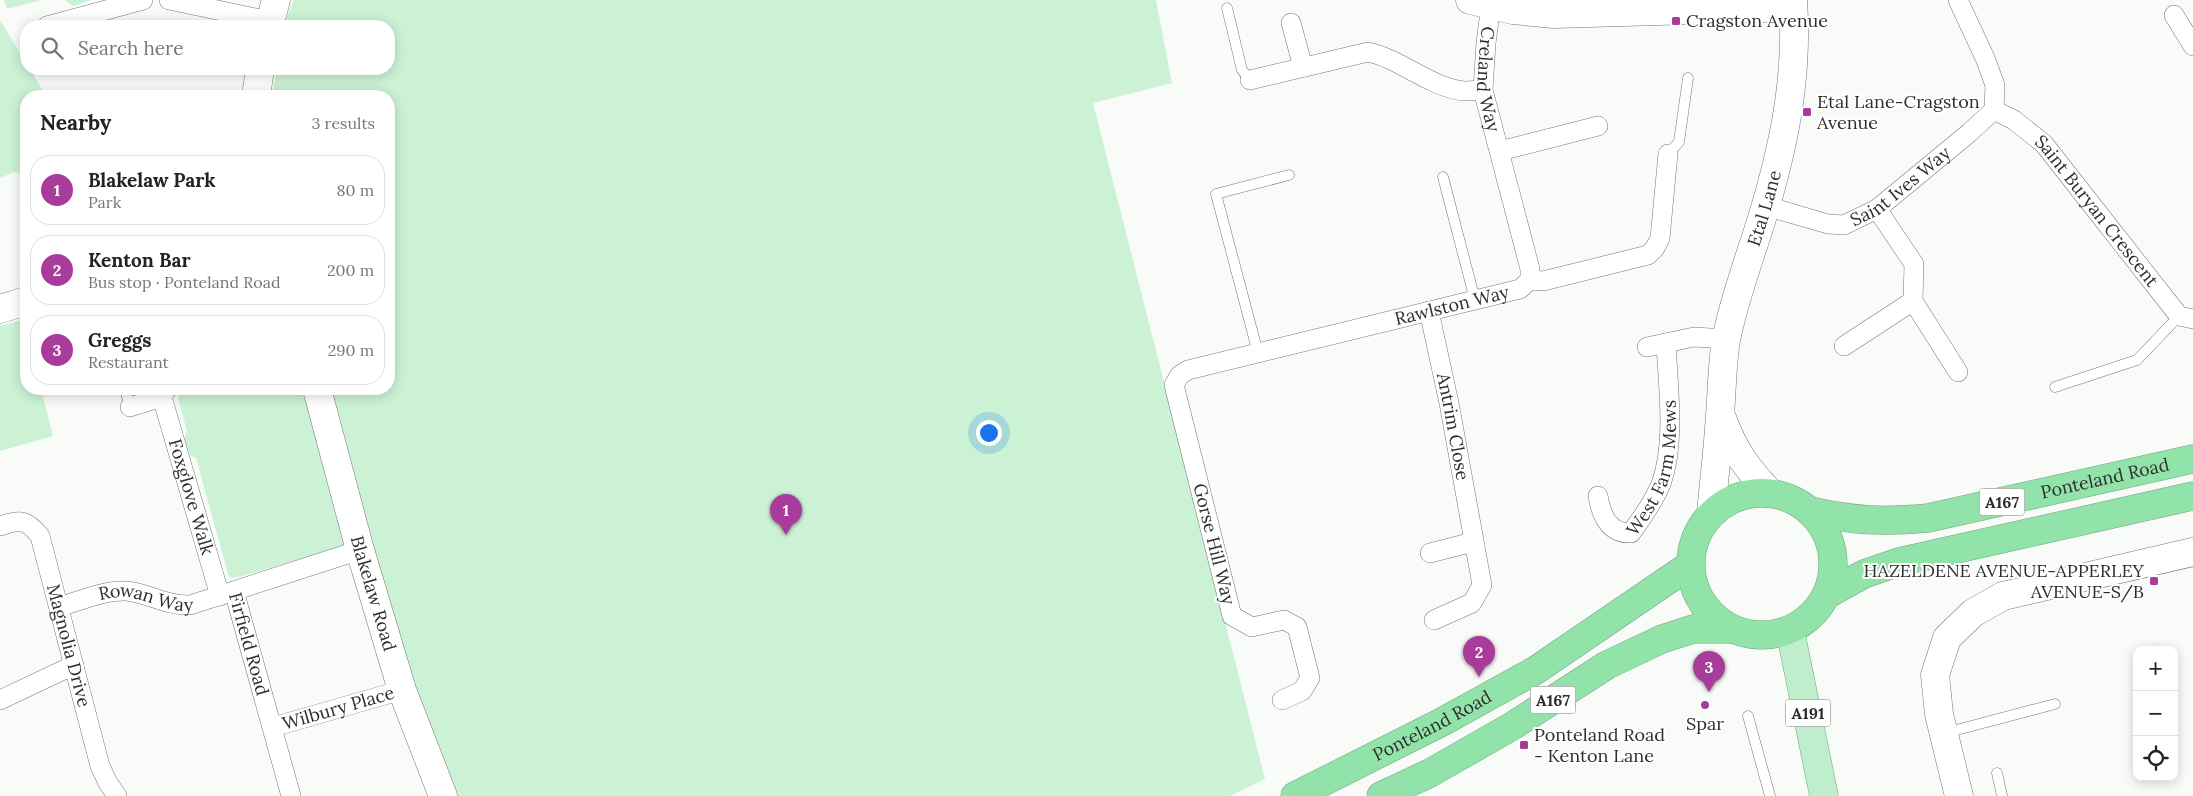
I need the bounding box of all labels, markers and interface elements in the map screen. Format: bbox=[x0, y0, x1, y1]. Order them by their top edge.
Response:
place label: Cragston Avenue bbox=[1686, 9, 1828, 32]
marker: Cragston Avenue bbox=[1670, 15, 1682, 27]
search box bbox=[20, 20, 395, 75]
street label: Creland Way bbox=[1472, 25, 1506, 135]
icon: search bbox=[38, 34, 66, 62]
text: Search here bbox=[78, 36, 184, 60]
place label: Etal Lane-Cragston Avenue bbox=[1816, 90, 1980, 134]
marker: Etal Lane-Cragston Avenue bbox=[1801, 106, 1813, 118]
text: Nearby bbox=[40, 109, 111, 136]
text: 3 results bbox=[311, 113, 375, 133]
street label: Saint Buryan Crescent bbox=[2031, 130, 2164, 291]
street label: Saint Ives Way bbox=[1846, 141, 1955, 231]
text: Blakelaw Park bbox=[88, 168, 216, 192]
street label: Etal Lane bbox=[1742, 168, 1786, 249]
text: 1 bbox=[54, 180, 60, 200]
text: 80 m bbox=[337, 180, 374, 200]
text: Park bbox=[88, 192, 121, 212]
text: Kenton Bar bbox=[88, 248, 191, 272]
text: 2 bbox=[53, 260, 61, 280]
text: 200 m bbox=[327, 260, 374, 280]
text: Bus stop · Ponteland Road bbox=[88, 272, 280, 292]
street label: Rawlston Way bbox=[1392, 280, 1512, 330]
text: Greggs bbox=[88, 328, 152, 352]
text: 3 bbox=[53, 340, 61, 360]
text: 290 m bbox=[328, 340, 374, 360]
text: Restaurant bbox=[88, 352, 169, 372]
street label: Antrim Close bbox=[1432, 370, 1475, 482]
street label: West Farm Mews bbox=[1621, 400, 1681, 540]
your location bbox=[976, 420, 1002, 446]
street label: Foxglove Walk bbox=[164, 436, 219, 558]
street label: Ponteland Road bbox=[2038, 453, 2172, 504]
street label: Gorse Hill Way bbox=[1188, 481, 1241, 607]
road number: A167 bbox=[1980, 488, 2024, 516]
pin: 1 bbox=[770, 494, 802, 535]
street label: Blakelaw Road bbox=[346, 533, 402, 654]
place label: HAZELDENE AVENUE-APPERLEY AVENUE-S/B bbox=[1863, 559, 2145, 603]
marker: HAZELDENE AVENUE-APPERLEY AVENUE-S/B bbox=[2148, 575, 2160, 587]
street label: Rowan Way bbox=[96, 578, 194, 616]
street label: Magnolia Drive bbox=[42, 581, 96, 710]
street label: Firfield Road bbox=[224, 590, 275, 698]
pin: 2 bbox=[1463, 636, 1495, 677]
map controls bbox=[2133, 646, 2178, 781]
button: + bbox=[2133, 646, 2178, 691]
pin: 3 bbox=[1693, 651, 1725, 692]
street label: Wilbury Place bbox=[280, 681, 397, 735]
street label: Ponteland Road bbox=[1369, 685, 1496, 766]
road number: A167 bbox=[1530, 686, 1576, 714]
button: − bbox=[2133, 691, 2178, 736]
marker: Spar bbox=[1699, 699, 1711, 711]
road number: A191 bbox=[1786, 700, 1830, 726]
place label: Spar bbox=[1686, 712, 1724, 735]
place label: Ponteland Road - Kenton Lane bbox=[1534, 723, 1665, 767]
button: locate bbox=[2133, 736, 2178, 781]
marker: Ponteland Road - Kenton Lane bbox=[1518, 739, 1530, 751]

